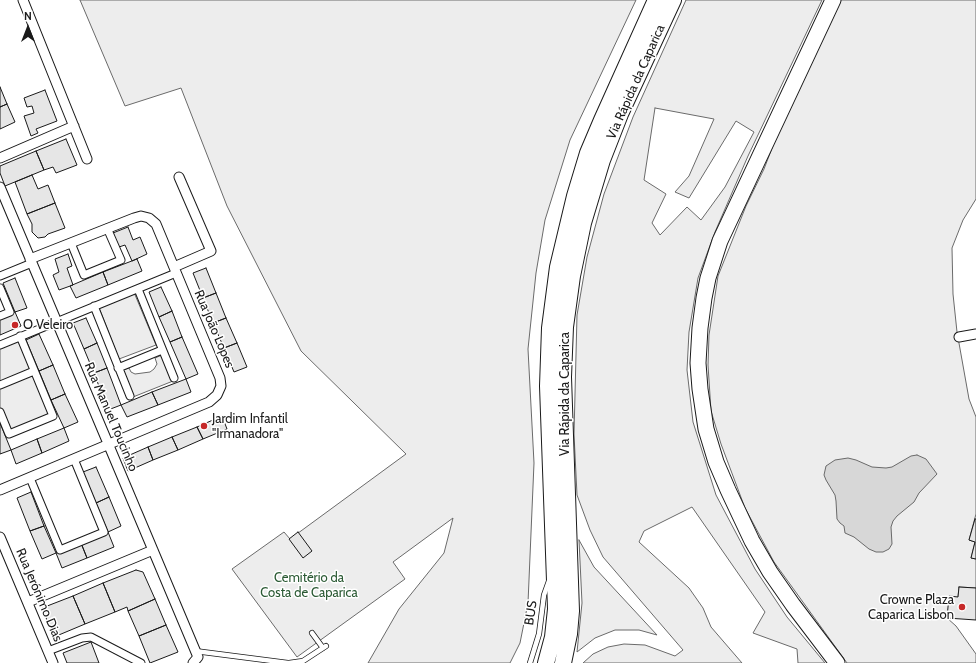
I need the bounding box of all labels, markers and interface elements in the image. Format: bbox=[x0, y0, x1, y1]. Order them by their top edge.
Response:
north arrow bbox=[8, 8, 48, 48]
text: N bbox=[24, 9, 32, 23]
street label: Via Rápida da Caparica bbox=[604, 22, 668, 142]
street label: Rua João Lopes bbox=[191, 288, 237, 370]
place label: O Veleiro bbox=[23, 317, 73, 333]
marker: O Veleiro bbox=[10, 320, 20, 330]
street label: Via Rápida da Caparica bbox=[557, 332, 573, 456]
street label: Rua Manuel Toucinho bbox=[81, 360, 141, 474]
place label: Jardim Infantil "Irmanadora" bbox=[212, 411, 288, 442]
marker: Jardim Infantil "Irmanadora" bbox=[199, 421, 209, 431]
street label: Rua Jerónimo Dias bbox=[12, 546, 66, 644]
park label: Cemitério da Costa de Caparica bbox=[260, 570, 358, 601]
place label: Crowne Plaza Caparica Lisbon bbox=[868, 592, 954, 623]
street label: BUS bbox=[522, 600, 540, 626]
marker: Crowne Plaza Caparica Lisbon bbox=[957, 602, 967, 612]

